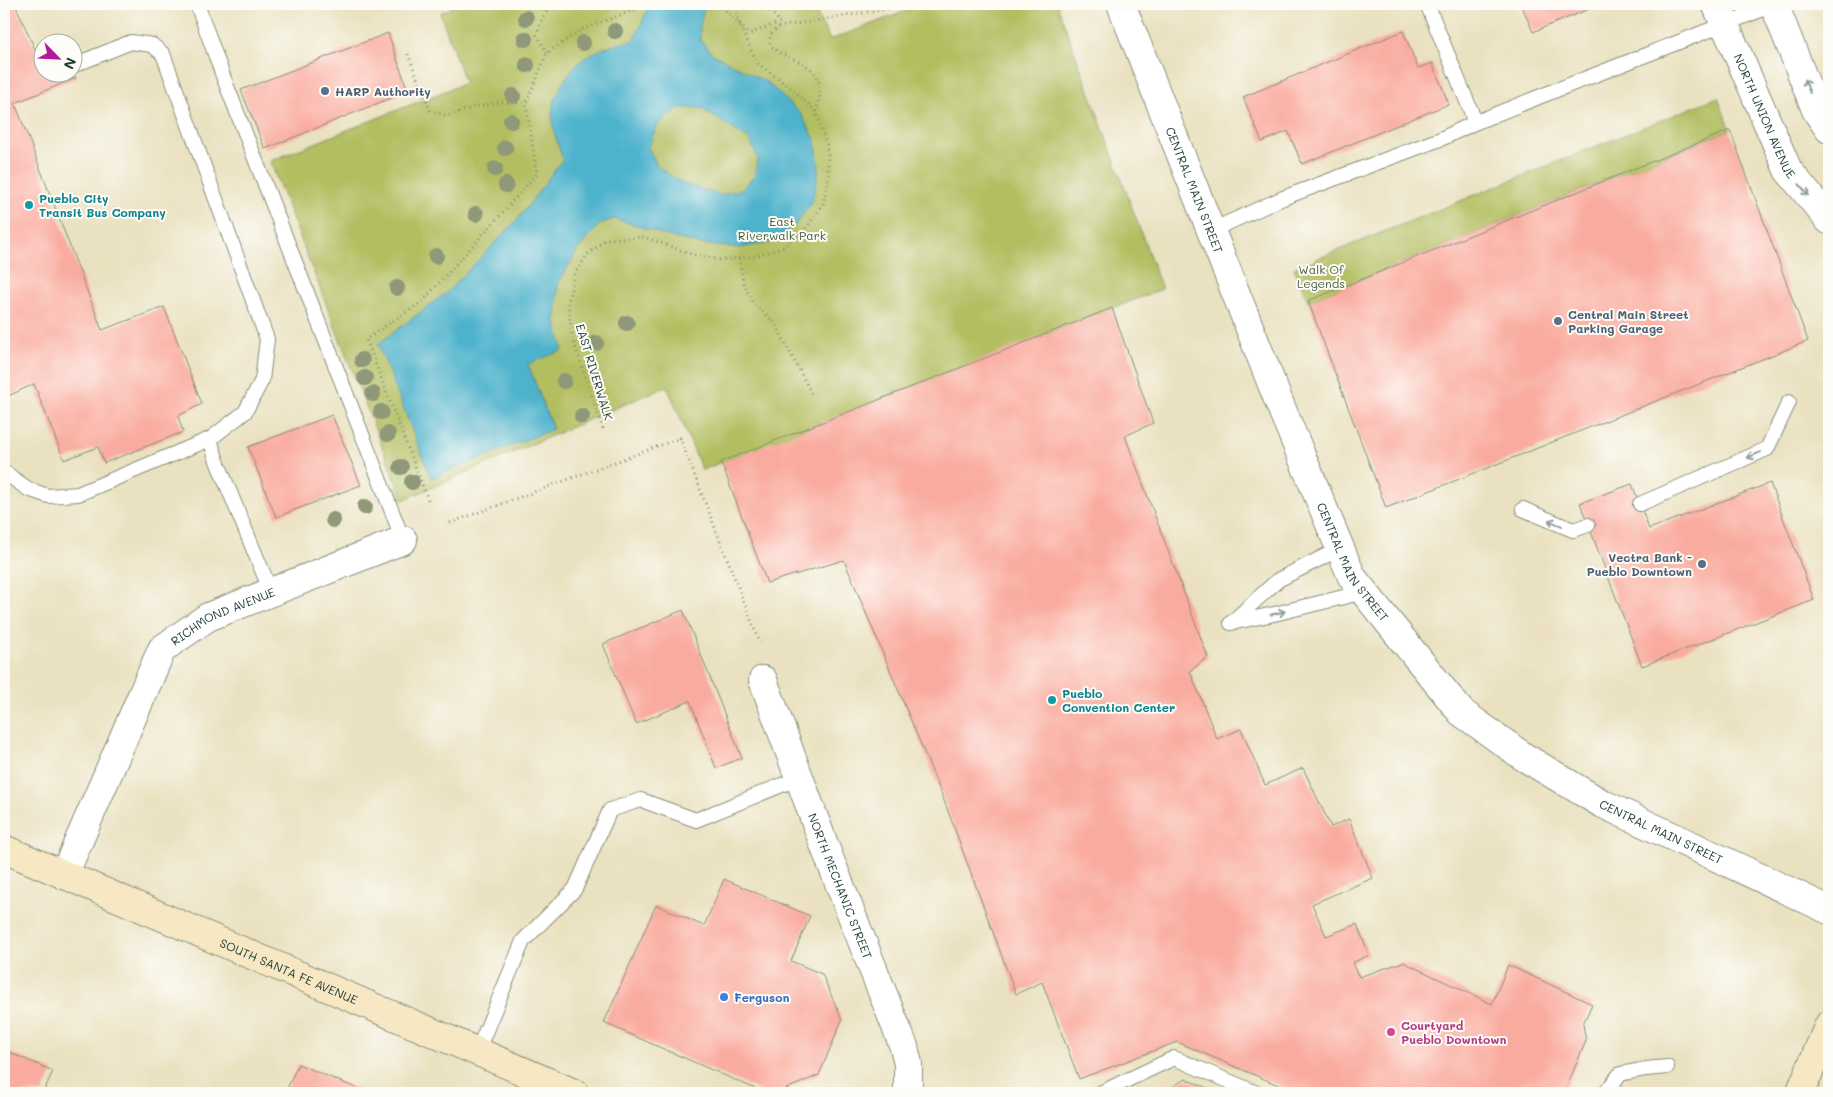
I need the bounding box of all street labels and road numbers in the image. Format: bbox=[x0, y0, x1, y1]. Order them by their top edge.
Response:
street label: NORTH UNION AVENUE bbox=[1730, 51, 1799, 182]
street label: CENTRAL MAIN STREET bbox=[1163, 124, 1227, 256]
street label: EAST RIVERWALK bbox=[573, 322, 617, 423]
street label: CENTRAL MAIN STREET bbox=[1314, 500, 1393, 625]
street label: RICHMOND AVENUE bbox=[167, 583, 277, 649]
street label: CENTRAL MAIN STREET bbox=[1597, 795, 1726, 867]
street label: NORTH MECHANIC STREET bbox=[805, 811, 876, 961]
street label: SOUTH SANTA FE AVENUE bbox=[218, 934, 361, 1008]

